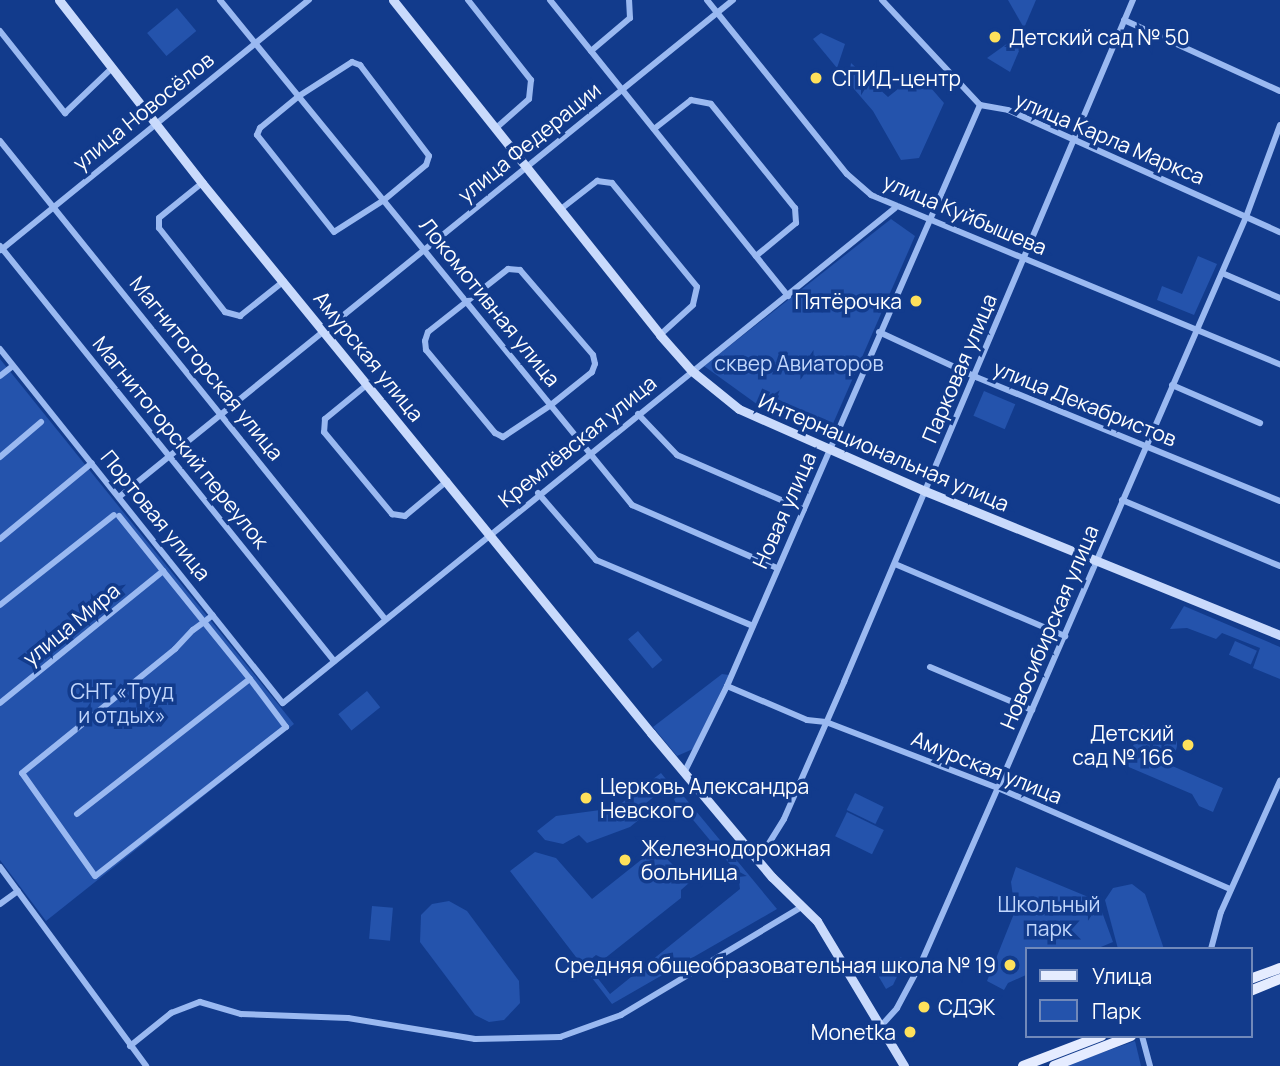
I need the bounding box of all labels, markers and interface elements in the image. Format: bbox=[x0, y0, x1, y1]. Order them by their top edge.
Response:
place label: Детский сад № 50 bbox=[1009, 24, 1190, 50]
marker: Детский сад № 50 bbox=[987, 29, 1003, 45]
street label: улица Новосёлов bbox=[68, 47, 218, 175]
place label: СПИД-центр bbox=[832, 65, 961, 91]
marker: СПИД-центр bbox=[806, 68, 826, 88]
street label: улица Федерации bbox=[452, 77, 606, 207]
street label: улица Карла Маркса bbox=[1012, 87, 1208, 189]
street label: улица Куйбышева bbox=[879, 168, 1051, 260]
street label: Локомотивная улица bbox=[414, 213, 566, 391]
street label: Магнитогорская улица bbox=[125, 271, 289, 465]
street label: Амурская улица bbox=[309, 286, 429, 426]
place label: Пятёрочка bbox=[795, 288, 902, 314]
street label: Парковая улица bbox=[916, 290, 1002, 446]
marker: Пятёрочка bbox=[908, 293, 924, 309]
street label: Магнитогорский переулок bbox=[88, 331, 274, 553]
park label: сквер Авиаторов bbox=[714, 350, 884, 376]
street label: улица Декабристов bbox=[990, 355, 1180, 451]
street label: Кремлёвская улица bbox=[493, 370, 661, 512]
street label: Интернациональная улица bbox=[755, 388, 1013, 516]
street label: Портовая улица bbox=[96, 445, 216, 585]
street label: Новая улица bbox=[747, 448, 821, 572]
street label: Новосибирская улица bbox=[995, 521, 1103, 733]
street label: улица Мира bbox=[18, 577, 124, 671]
park label: СНТ «Труд и отдых» bbox=[70, 678, 174, 728]
place label: Детский сад № 166 bbox=[1072, 720, 1174, 770]
street label: Амурская улица bbox=[908, 725, 1066, 809]
marker: Детский сад № 166 bbox=[1180, 737, 1196, 753]
place label: Церковь Александра Невского bbox=[600, 773, 809, 823]
marker: Церковь Александра Невского bbox=[578, 790, 594, 806]
place label: Железнодорожная больница bbox=[641, 835, 831, 885]
marker: Железнодорожная больница bbox=[615, 850, 635, 870]
park label: Школьный парк bbox=[997, 891, 1101, 941]
legend bbox=[1024, 947, 1252, 1038]
place label: Средняя общеобразовательная школа № 19 bbox=[555, 952, 996, 978]
marker: Средняя общеобразовательная школа № 19 bbox=[1002, 957, 1018, 973]
text: Улица bbox=[1092, 962, 1152, 990]
place label: СДЭК bbox=[938, 994, 995, 1020]
text: Парк bbox=[1092, 997, 1141, 1025]
marker: СДЭК bbox=[916, 999, 932, 1015]
place label: Monetka bbox=[811, 1019, 896, 1045]
marker: Monetka bbox=[902, 1024, 918, 1040]

